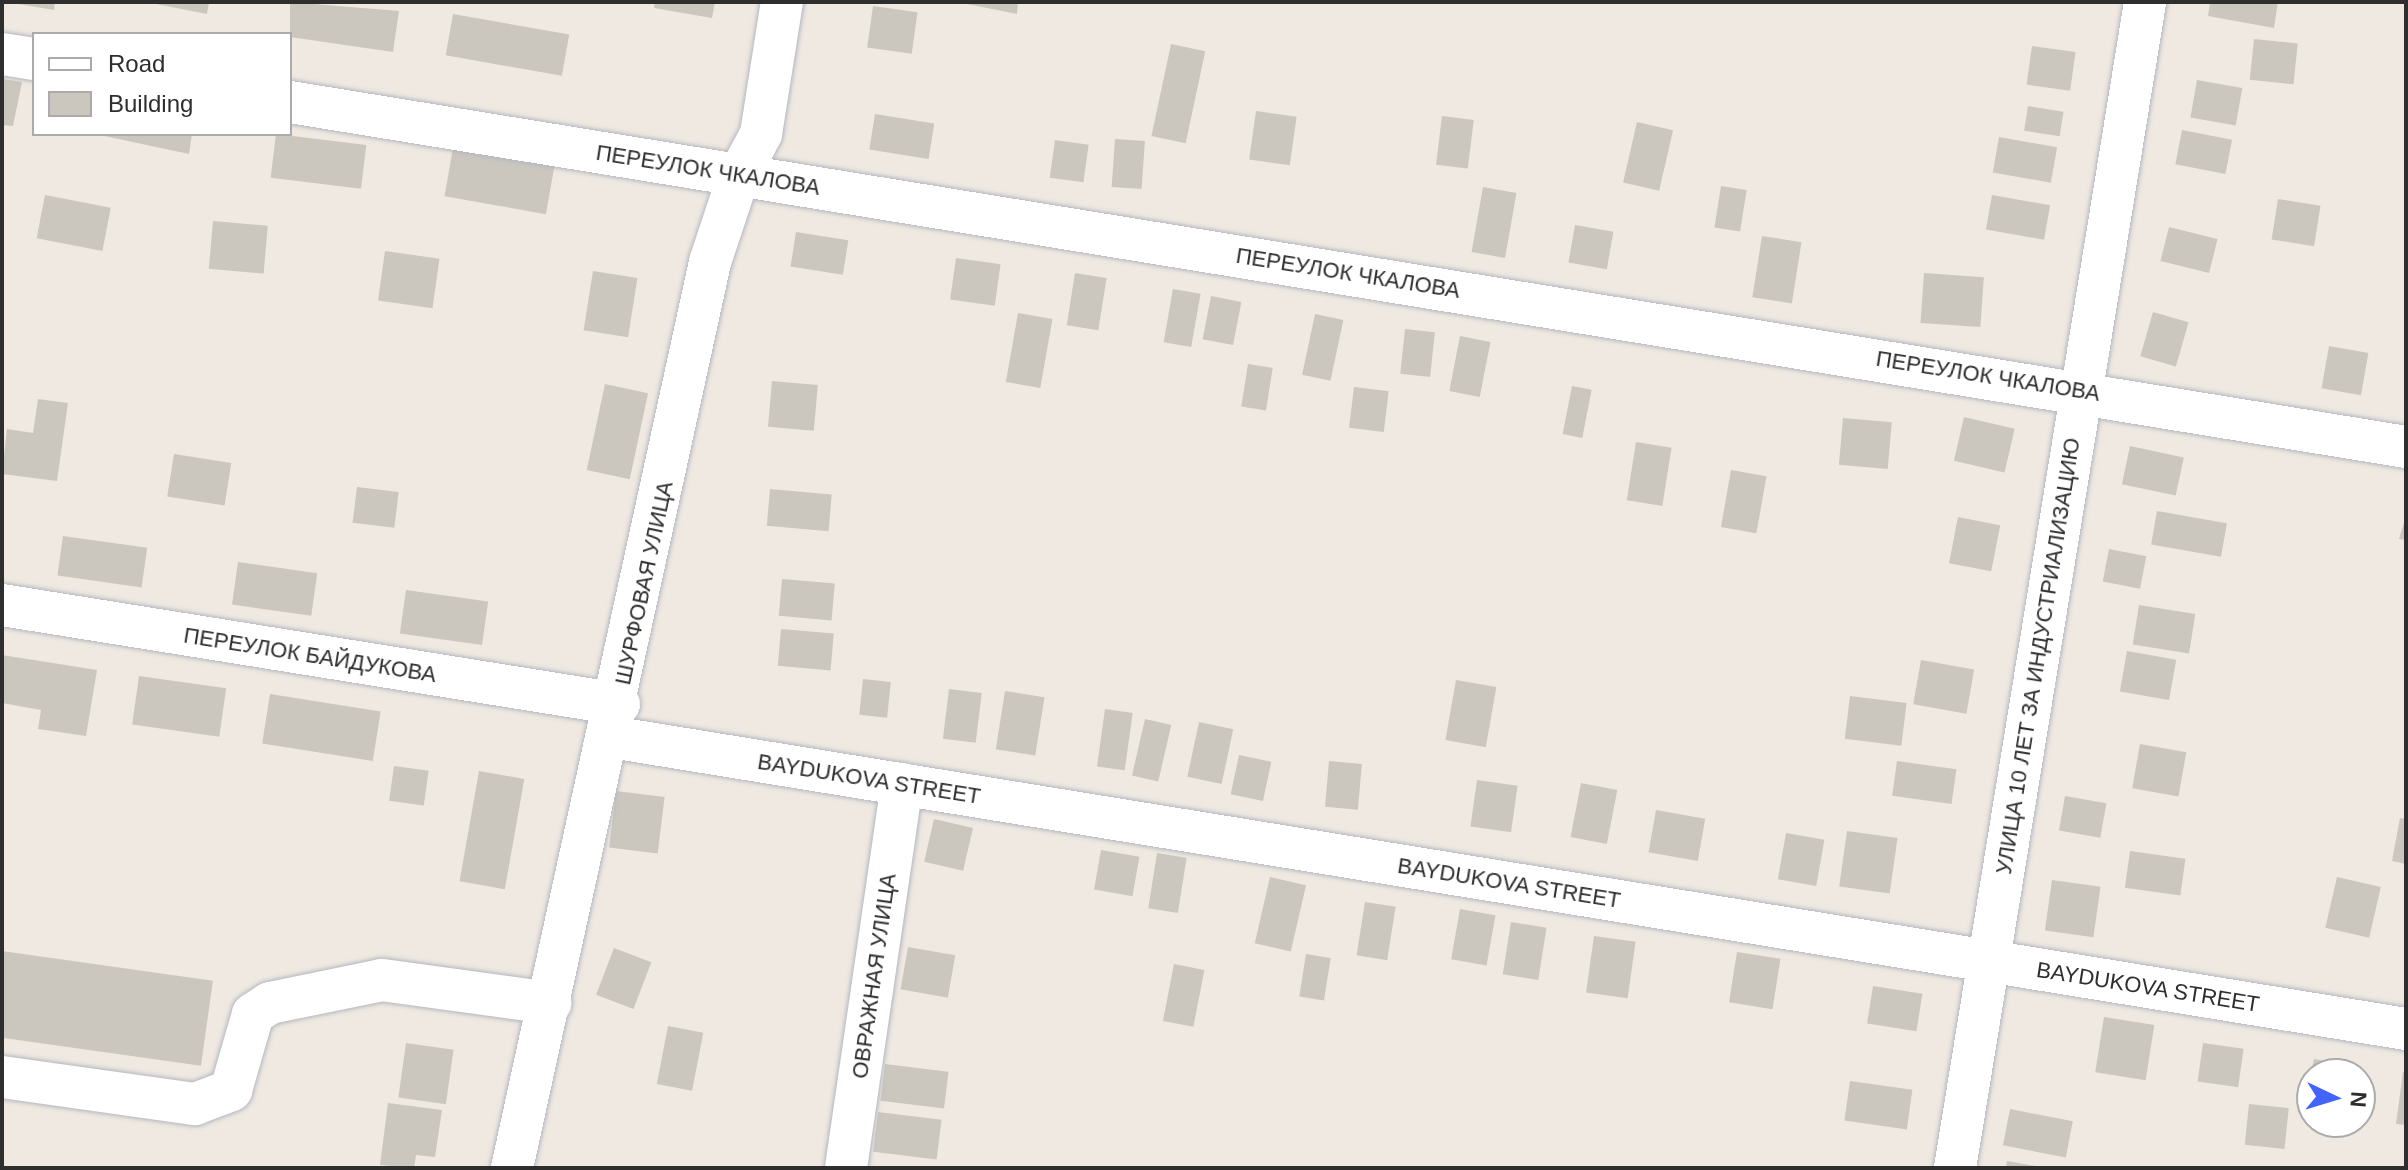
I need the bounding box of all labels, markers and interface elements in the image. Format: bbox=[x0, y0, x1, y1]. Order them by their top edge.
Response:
legend bbox=[32, 32, 292, 136]
text: Road bbox=[108, 50, 165, 77]
text: Building bbox=[108, 90, 193, 117]
street label: ПЕРЕУЛОК ЧКАЛОВА bbox=[594, 139, 822, 201]
street label: ПЕРЕУЛОК ЧКАЛОВА bbox=[1234, 242, 1462, 304]
street label: ПЕРЕУЛОК ЧКАЛОВА bbox=[1874, 345, 2102, 407]
street label: УЛИЦА 10 ЛЕТ ЗА ИНДУСТРИАЛИЗАЦИЮ bbox=[1990, 436, 2086, 876]
street label: ШУРФОВАЯ УЛИЦА bbox=[610, 479, 678, 687]
street label: ПЕРЕУЛОК БАЙДУКОВА bbox=[182, 622, 438, 688]
street label: BAYDUKOVA STREET bbox=[755, 748, 983, 810]
street label: BAYDUKOVA STREET bbox=[1395, 852, 1623, 914]
street label: ОВРАЖНАЯ УЛИЦА bbox=[847, 872, 901, 1080]
street label: BAYDUKOVA STREET bbox=[2034, 956, 2262, 1018]
north arrow bbox=[2296, 1058, 2376, 1138]
text: N bbox=[2345, 1091, 2371, 1108]

